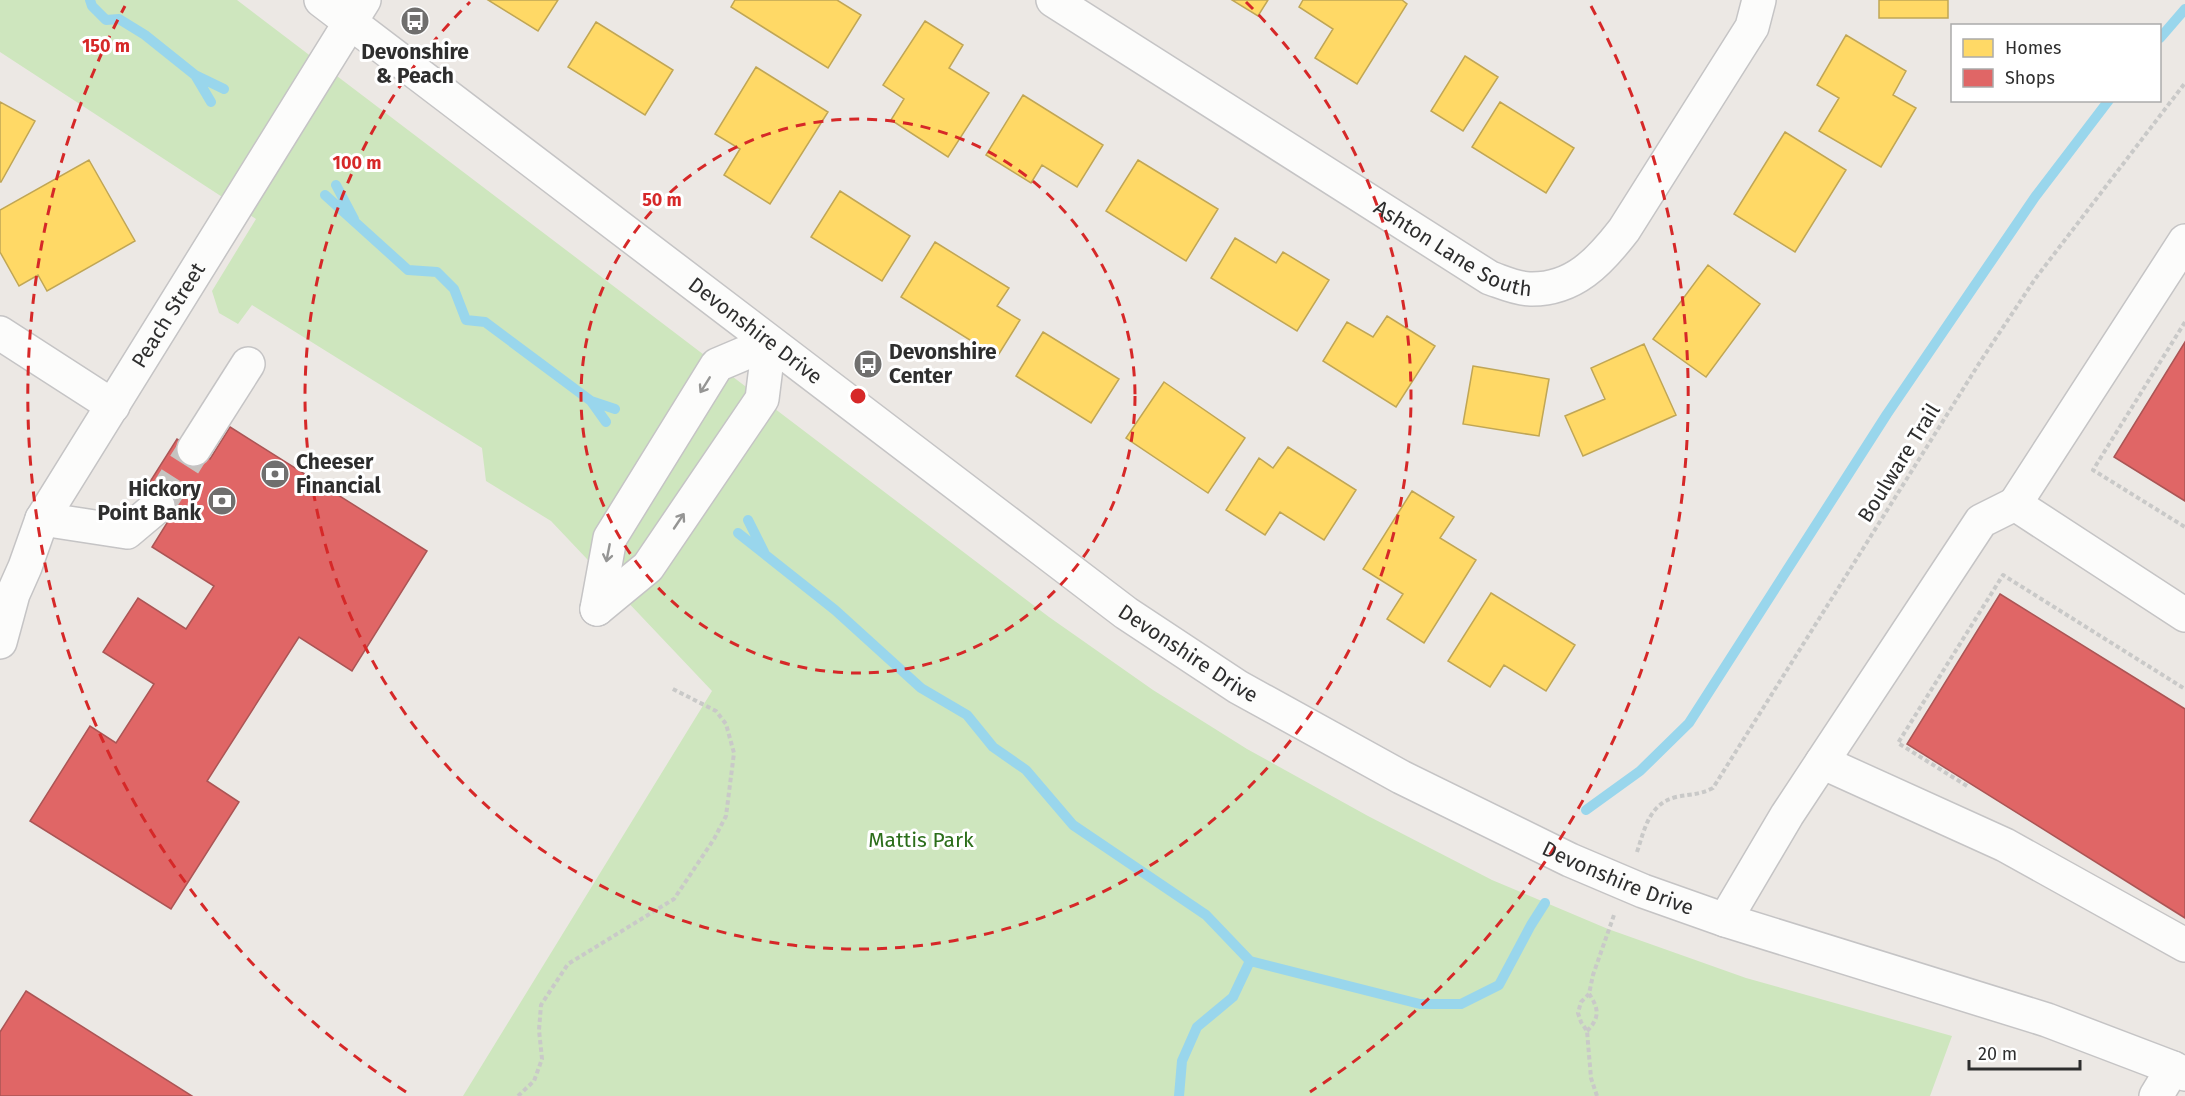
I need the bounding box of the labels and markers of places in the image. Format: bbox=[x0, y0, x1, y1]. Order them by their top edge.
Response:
bus stop icon: Devonshire & Peach bbox=[399, 5, 431, 37]
place label: Devonshire & Peach bbox=[361, 39, 469, 89]
place label: Devonshire Center bbox=[889, 339, 997, 389]
bus stop icon: Devonshire Center bbox=[852, 348, 884, 380]
centre of rings bbox=[848, 386, 868, 406]
place label: Cheeser Financial bbox=[296, 449, 382, 499]
bank icon: Cheeser Financial bbox=[259, 458, 291, 490]
place label: Hickory Point Bank bbox=[97, 476, 201, 526]
bank icon: Hickory Point Bank bbox=[206, 485, 238, 517]

